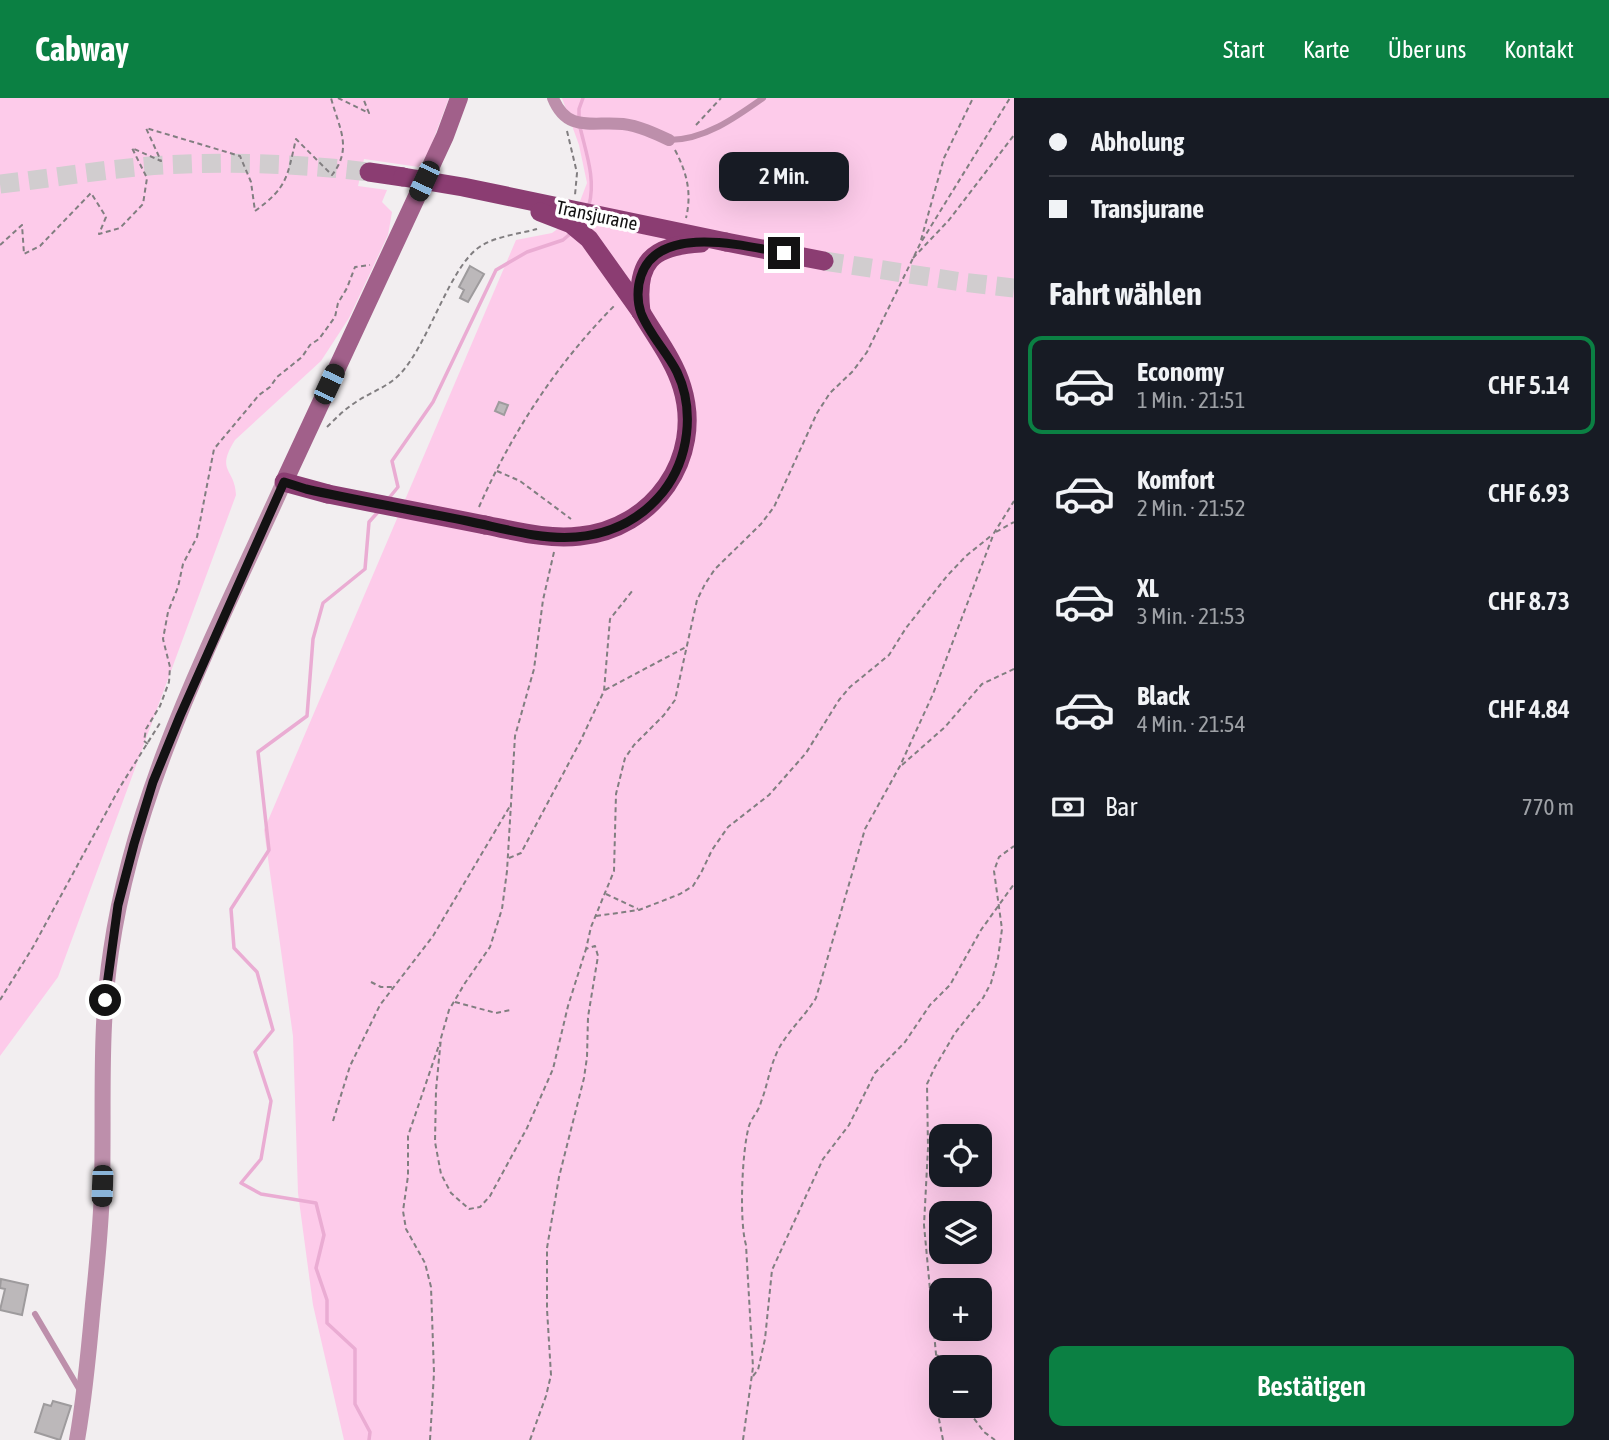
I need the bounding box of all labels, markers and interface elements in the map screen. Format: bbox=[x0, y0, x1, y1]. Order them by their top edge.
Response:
text: Cabway bbox=[35, 30, 129, 68]
text: Start bbox=[1223, 36, 1265, 63]
text: Karte bbox=[1303, 36, 1350, 63]
text: Über uns bbox=[1388, 36, 1466, 63]
text: Kontakt bbox=[1504, 36, 1574, 63]
text: Abholung bbox=[1091, 127, 1184, 157]
callout: 2 Min. bbox=[719, 152, 849, 200]
car bbox=[406, 158, 443, 204]
text: 2 Min. bbox=[759, 163, 809, 189]
text: Transjurane bbox=[1091, 194, 1204, 224]
street label: Transjurane bbox=[554, 196, 640, 234]
route end bbox=[768, 237, 800, 269]
text: Fahrt wählen bbox=[1049, 275, 1202, 312]
icon: car bbox=[1053, 354, 1116, 417]
text: Economy bbox=[1137, 357, 1224, 387]
car bbox=[311, 361, 348, 407]
text: CHF 5.14 bbox=[1488, 370, 1570, 400]
text: 1 Min. · 21:51 bbox=[1137, 387, 1245, 413]
icon: car bbox=[1053, 462, 1116, 525]
text: Komfort bbox=[1137, 465, 1214, 495]
text: CHF 6.93 bbox=[1488, 478, 1570, 508]
text: 2 Min. · 21:52 bbox=[1137, 495, 1245, 521]
icon: car bbox=[1053, 570, 1116, 633]
text: XL bbox=[1137, 573, 1159, 603]
text: CHF 8.73 bbox=[1488, 586, 1570, 616]
text: 3 Min. · 21:53 bbox=[1137, 603, 1245, 629]
icon: car bbox=[1053, 678, 1116, 741]
text: Black bbox=[1137, 681, 1189, 711]
text: CHF 4.84 bbox=[1488, 694, 1570, 724]
text: 4 Min. · 21:54 bbox=[1137, 711, 1245, 737]
icon: cash bbox=[1049, 788, 1087, 826]
text: Bar bbox=[1105, 792, 1137, 822]
text: 770 m bbox=[1522, 794, 1574, 820]
route start bbox=[89, 984, 121, 1016]
map controls bbox=[929, 1124, 992, 1418]
button: locate bbox=[929, 1124, 992, 1187]
car bbox=[91, 1165, 114, 1207]
button: layers bbox=[929, 1201, 992, 1264]
button: + bbox=[929, 1278, 992, 1341]
button: Bestätigen bbox=[1049, 1346, 1574, 1426]
button: − bbox=[929, 1355, 992, 1418]

